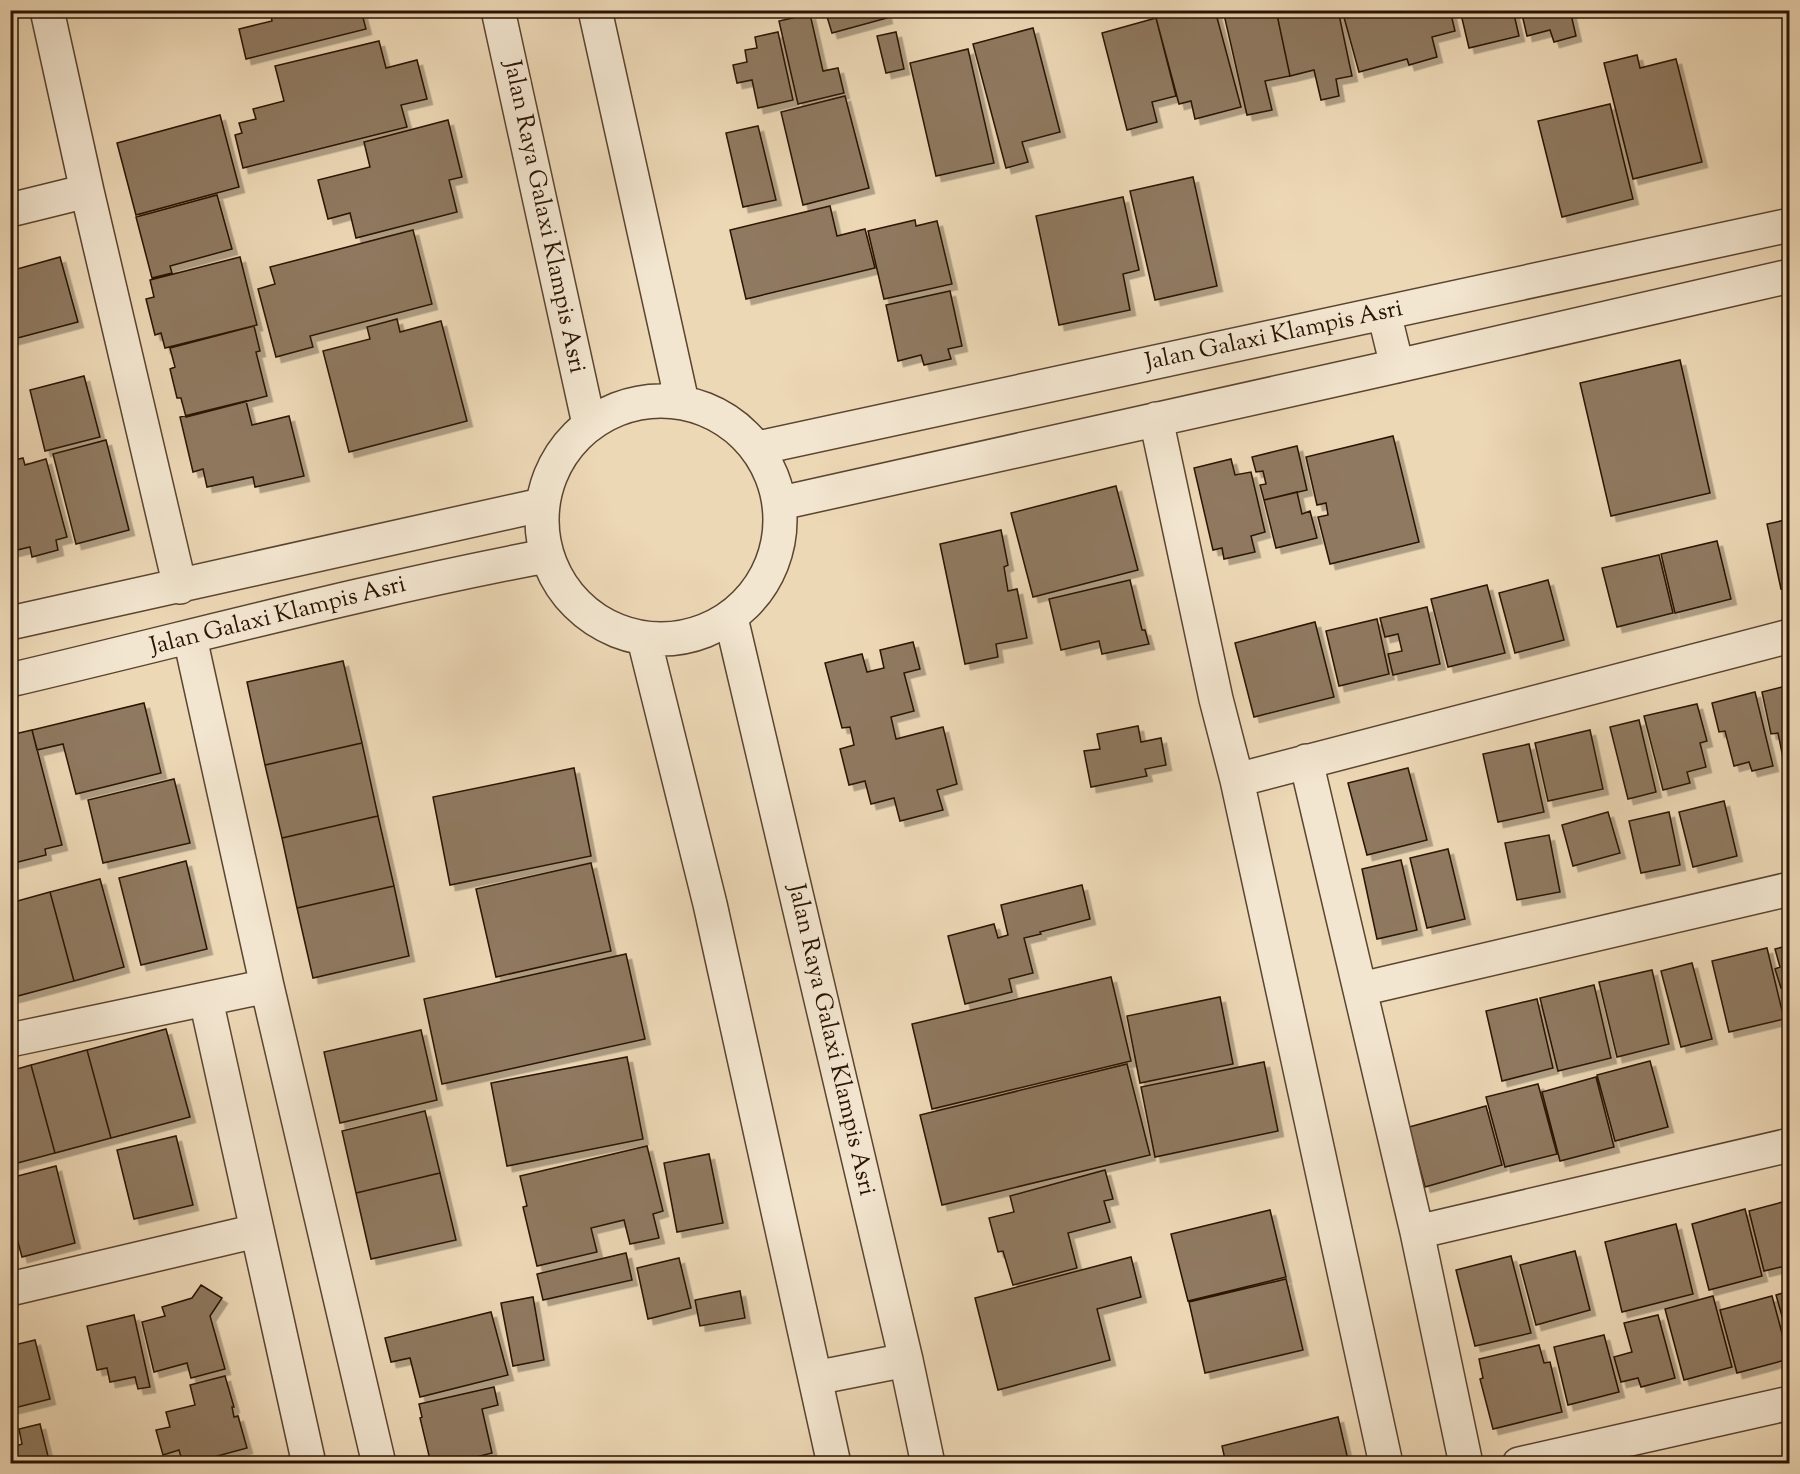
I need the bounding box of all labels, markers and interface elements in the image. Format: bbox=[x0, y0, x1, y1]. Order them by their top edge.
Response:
street label: Jalan Raya Galaxi Klampis Asri bbox=[494, 56, 594, 377]
street label: Jalan Galaxi Klampis Asri bbox=[1140, 292, 1406, 380]
street label: Jalan Galaxi Klampis Asri bbox=[144, 568, 410, 665]
street label: Jalan Raya Galaxi Klampis Asri bbox=[778, 879, 883, 1199]

